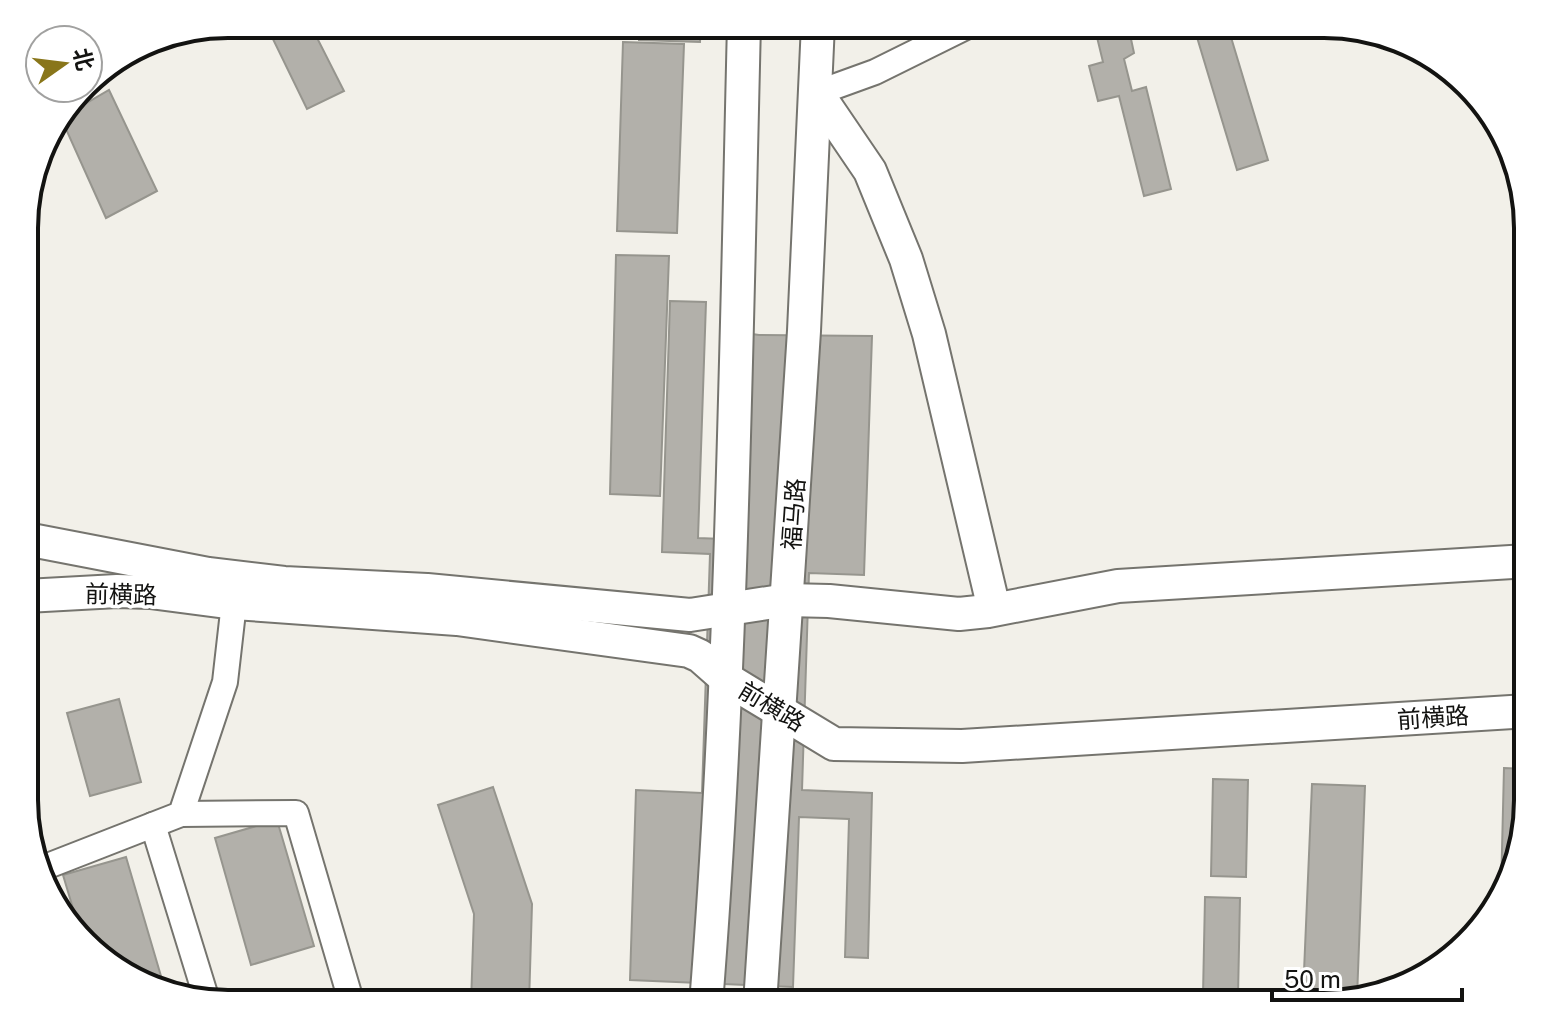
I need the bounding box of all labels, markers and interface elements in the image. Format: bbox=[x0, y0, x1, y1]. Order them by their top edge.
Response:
north arrow bbox=[24, 24, 104, 104]
text: 北 bbox=[68, 45, 99, 73]
street label: 福马路 bbox=[777, 477, 809, 551]
street label: 前横路 bbox=[85, 579, 157, 609]
street label: 前横路 bbox=[734, 675, 810, 737]
street label: 前横路 bbox=[1396, 701, 1470, 733]
scale bar bbox=[1272, 952, 1462, 1002]
text: 50 m bbox=[1284, 965, 1341, 993]

